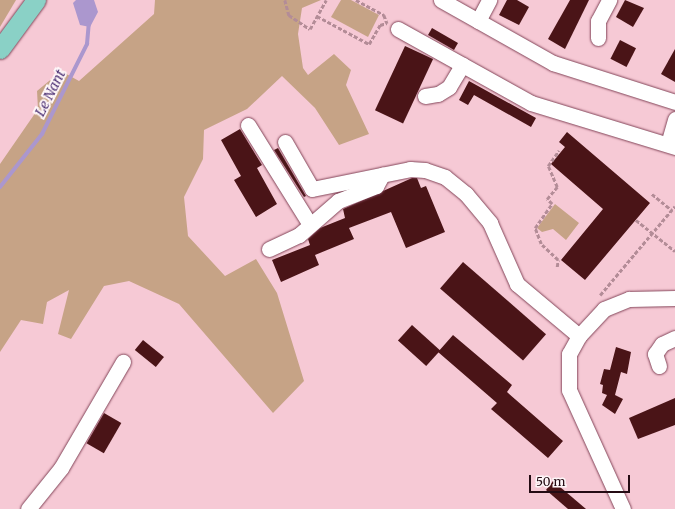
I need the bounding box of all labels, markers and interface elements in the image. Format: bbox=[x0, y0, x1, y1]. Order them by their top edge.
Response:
water label: Le Nant bbox=[31, 67, 69, 119]
scale bar bbox=[531, 467, 632, 493]
text: 50 m bbox=[536, 474, 565, 489]

